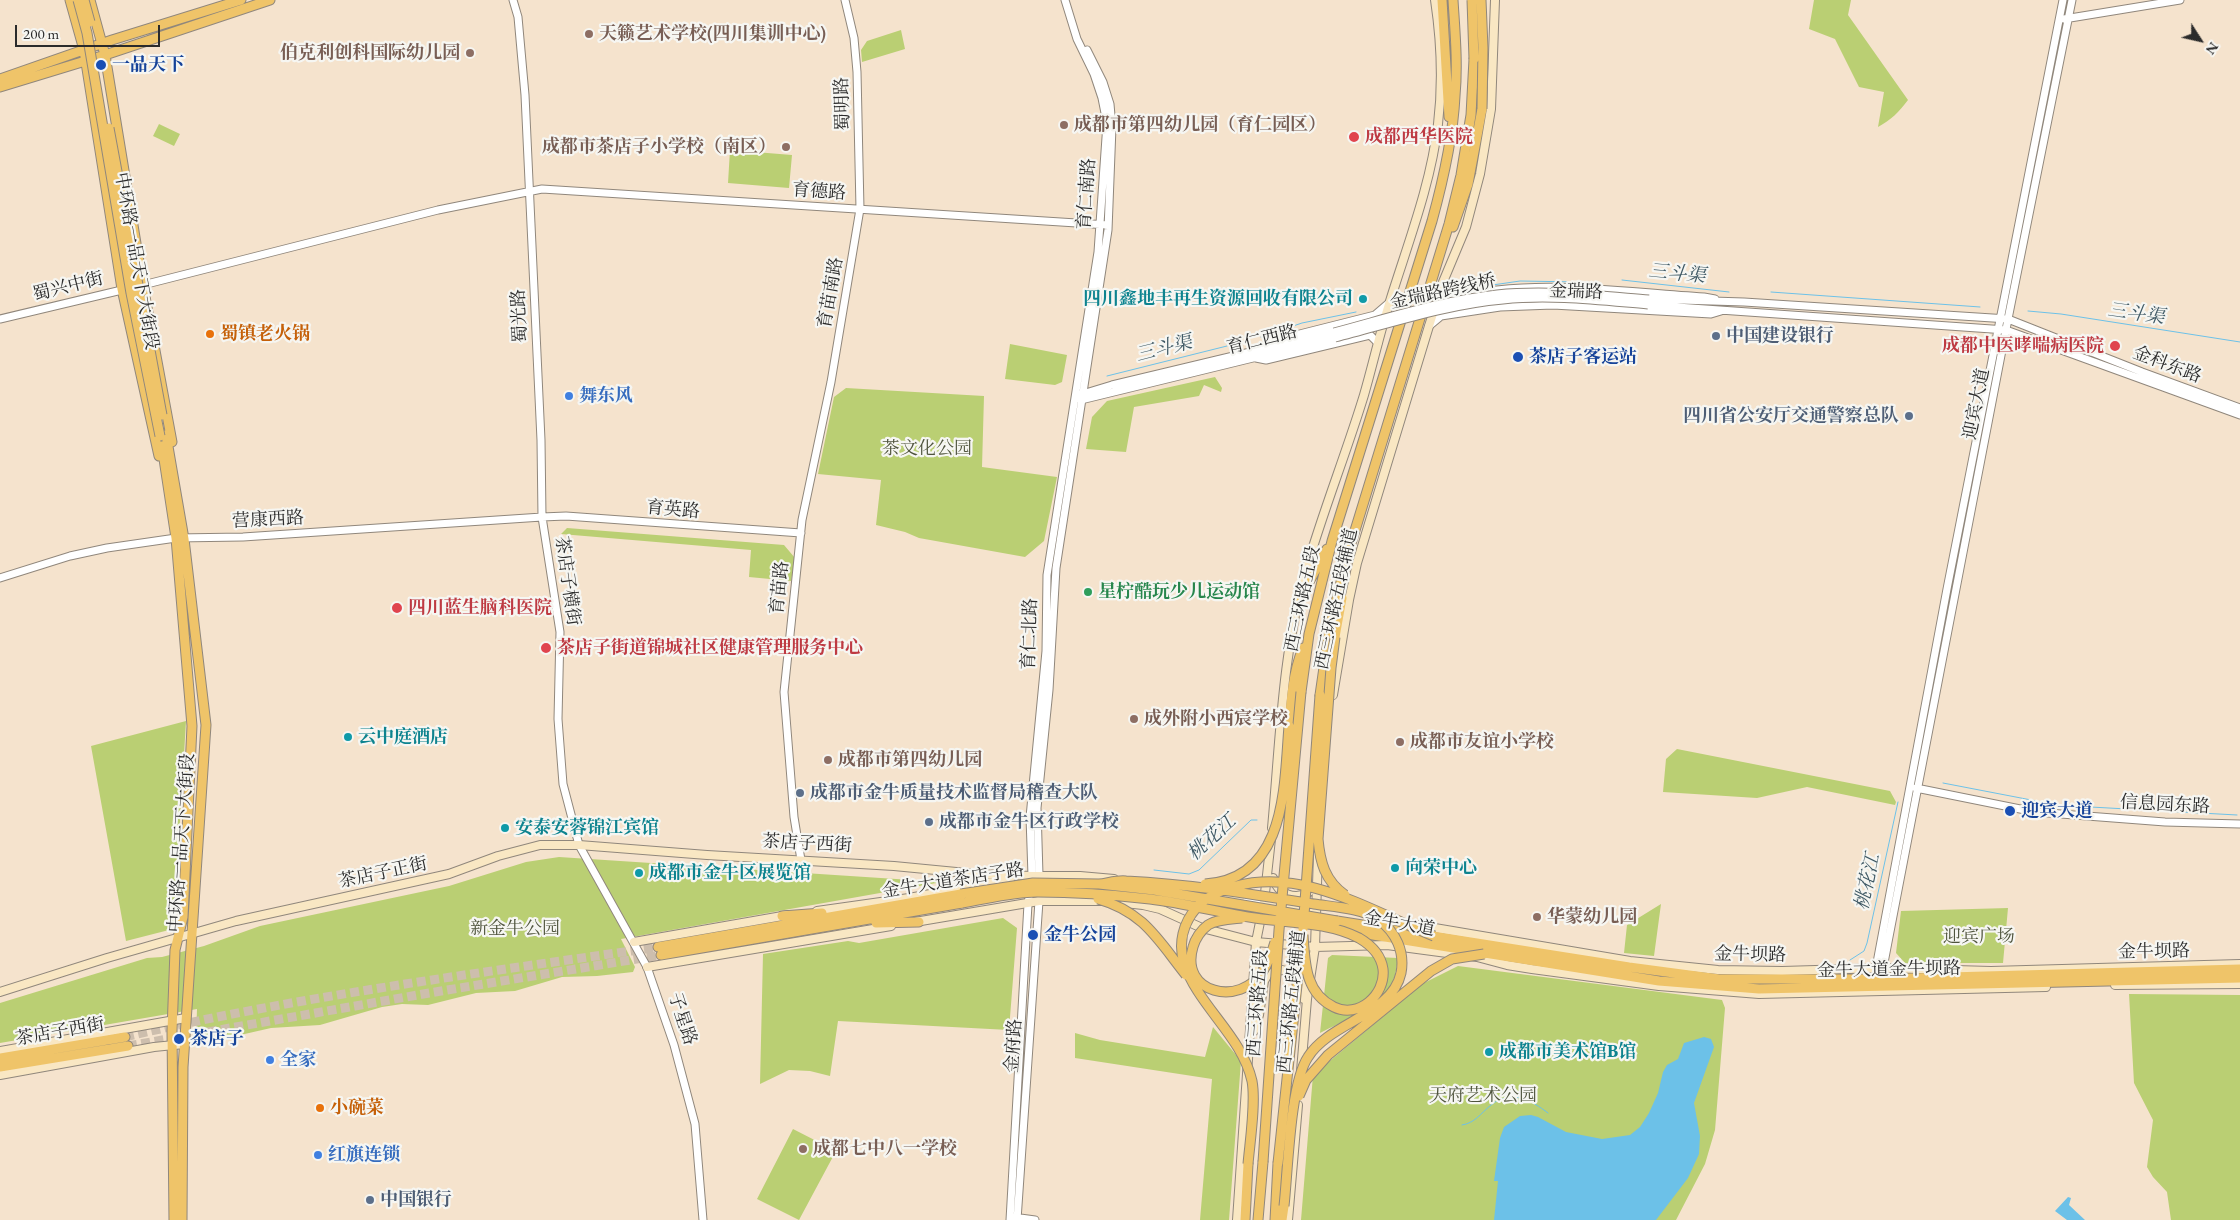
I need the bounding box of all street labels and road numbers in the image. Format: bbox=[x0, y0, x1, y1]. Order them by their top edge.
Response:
street label: 蜀明路 bbox=[831, 77, 855, 131]
street label: 育仁南路 bbox=[1074, 157, 1100, 231]
street label: 中环路一品天下大街段 bbox=[110, 170, 162, 352]
street label: 育德路 bbox=[791, 179, 847, 205]
street label: 育苗南路 bbox=[814, 256, 848, 330]
street label: 蜀兴中街 bbox=[30, 268, 106, 306]
street label: 金瑞路跨线桥 bbox=[1388, 270, 1498, 314]
street label: 金瑞路 bbox=[1549, 280, 1603, 304]
street label: 蜀光路 bbox=[508, 288, 532, 344]
street label: 育仁西路 bbox=[1224, 321, 1300, 359]
street label: 金科东路 bbox=[2130, 342, 2204, 388]
street label: 迎宾大道 bbox=[1960, 367, 1994, 441]
street label: 育英路 bbox=[645, 497, 701, 523]
street label: 营康西路 bbox=[231, 507, 305, 533]
street label: 西三环路五段辅道 bbox=[1311, 526, 1363, 672]
street label: 茶店子横街 bbox=[550, 535, 584, 627]
street label: 西三环路五段 bbox=[1281, 544, 1325, 654]
street label: 育苗路 bbox=[766, 560, 794, 616]
street label: 育仁北路 bbox=[1018, 598, 1042, 670]
street label: 中环路一品天下大街段 bbox=[165, 752, 199, 934]
street label: 信息园东路 bbox=[2119, 792, 2211, 818]
street label: 茶店子西街 bbox=[761, 831, 853, 857]
street label: 茶店子正街 bbox=[337, 853, 429, 893]
street label: 金牛大道茶店子路 bbox=[880, 859, 1026, 903]
street label: 金牛大道 bbox=[1362, 907, 1436, 941]
street label: 西三环路五段辅道 bbox=[1274, 929, 1310, 1075]
street label: 金牛坝路 bbox=[2118, 941, 2190, 963]
street label: 金牛坝路 bbox=[1714, 944, 1786, 966]
street label: 西三环路五段 bbox=[1243, 948, 1273, 1058]
street label: 金牛大道金牛坝路 bbox=[1817, 958, 1961, 982]
street label: 子星路 bbox=[663, 990, 701, 1048]
street label: 茶店子西街 bbox=[14, 1014, 106, 1050]
street label: 金府路 bbox=[1001, 1018, 1027, 1074]

